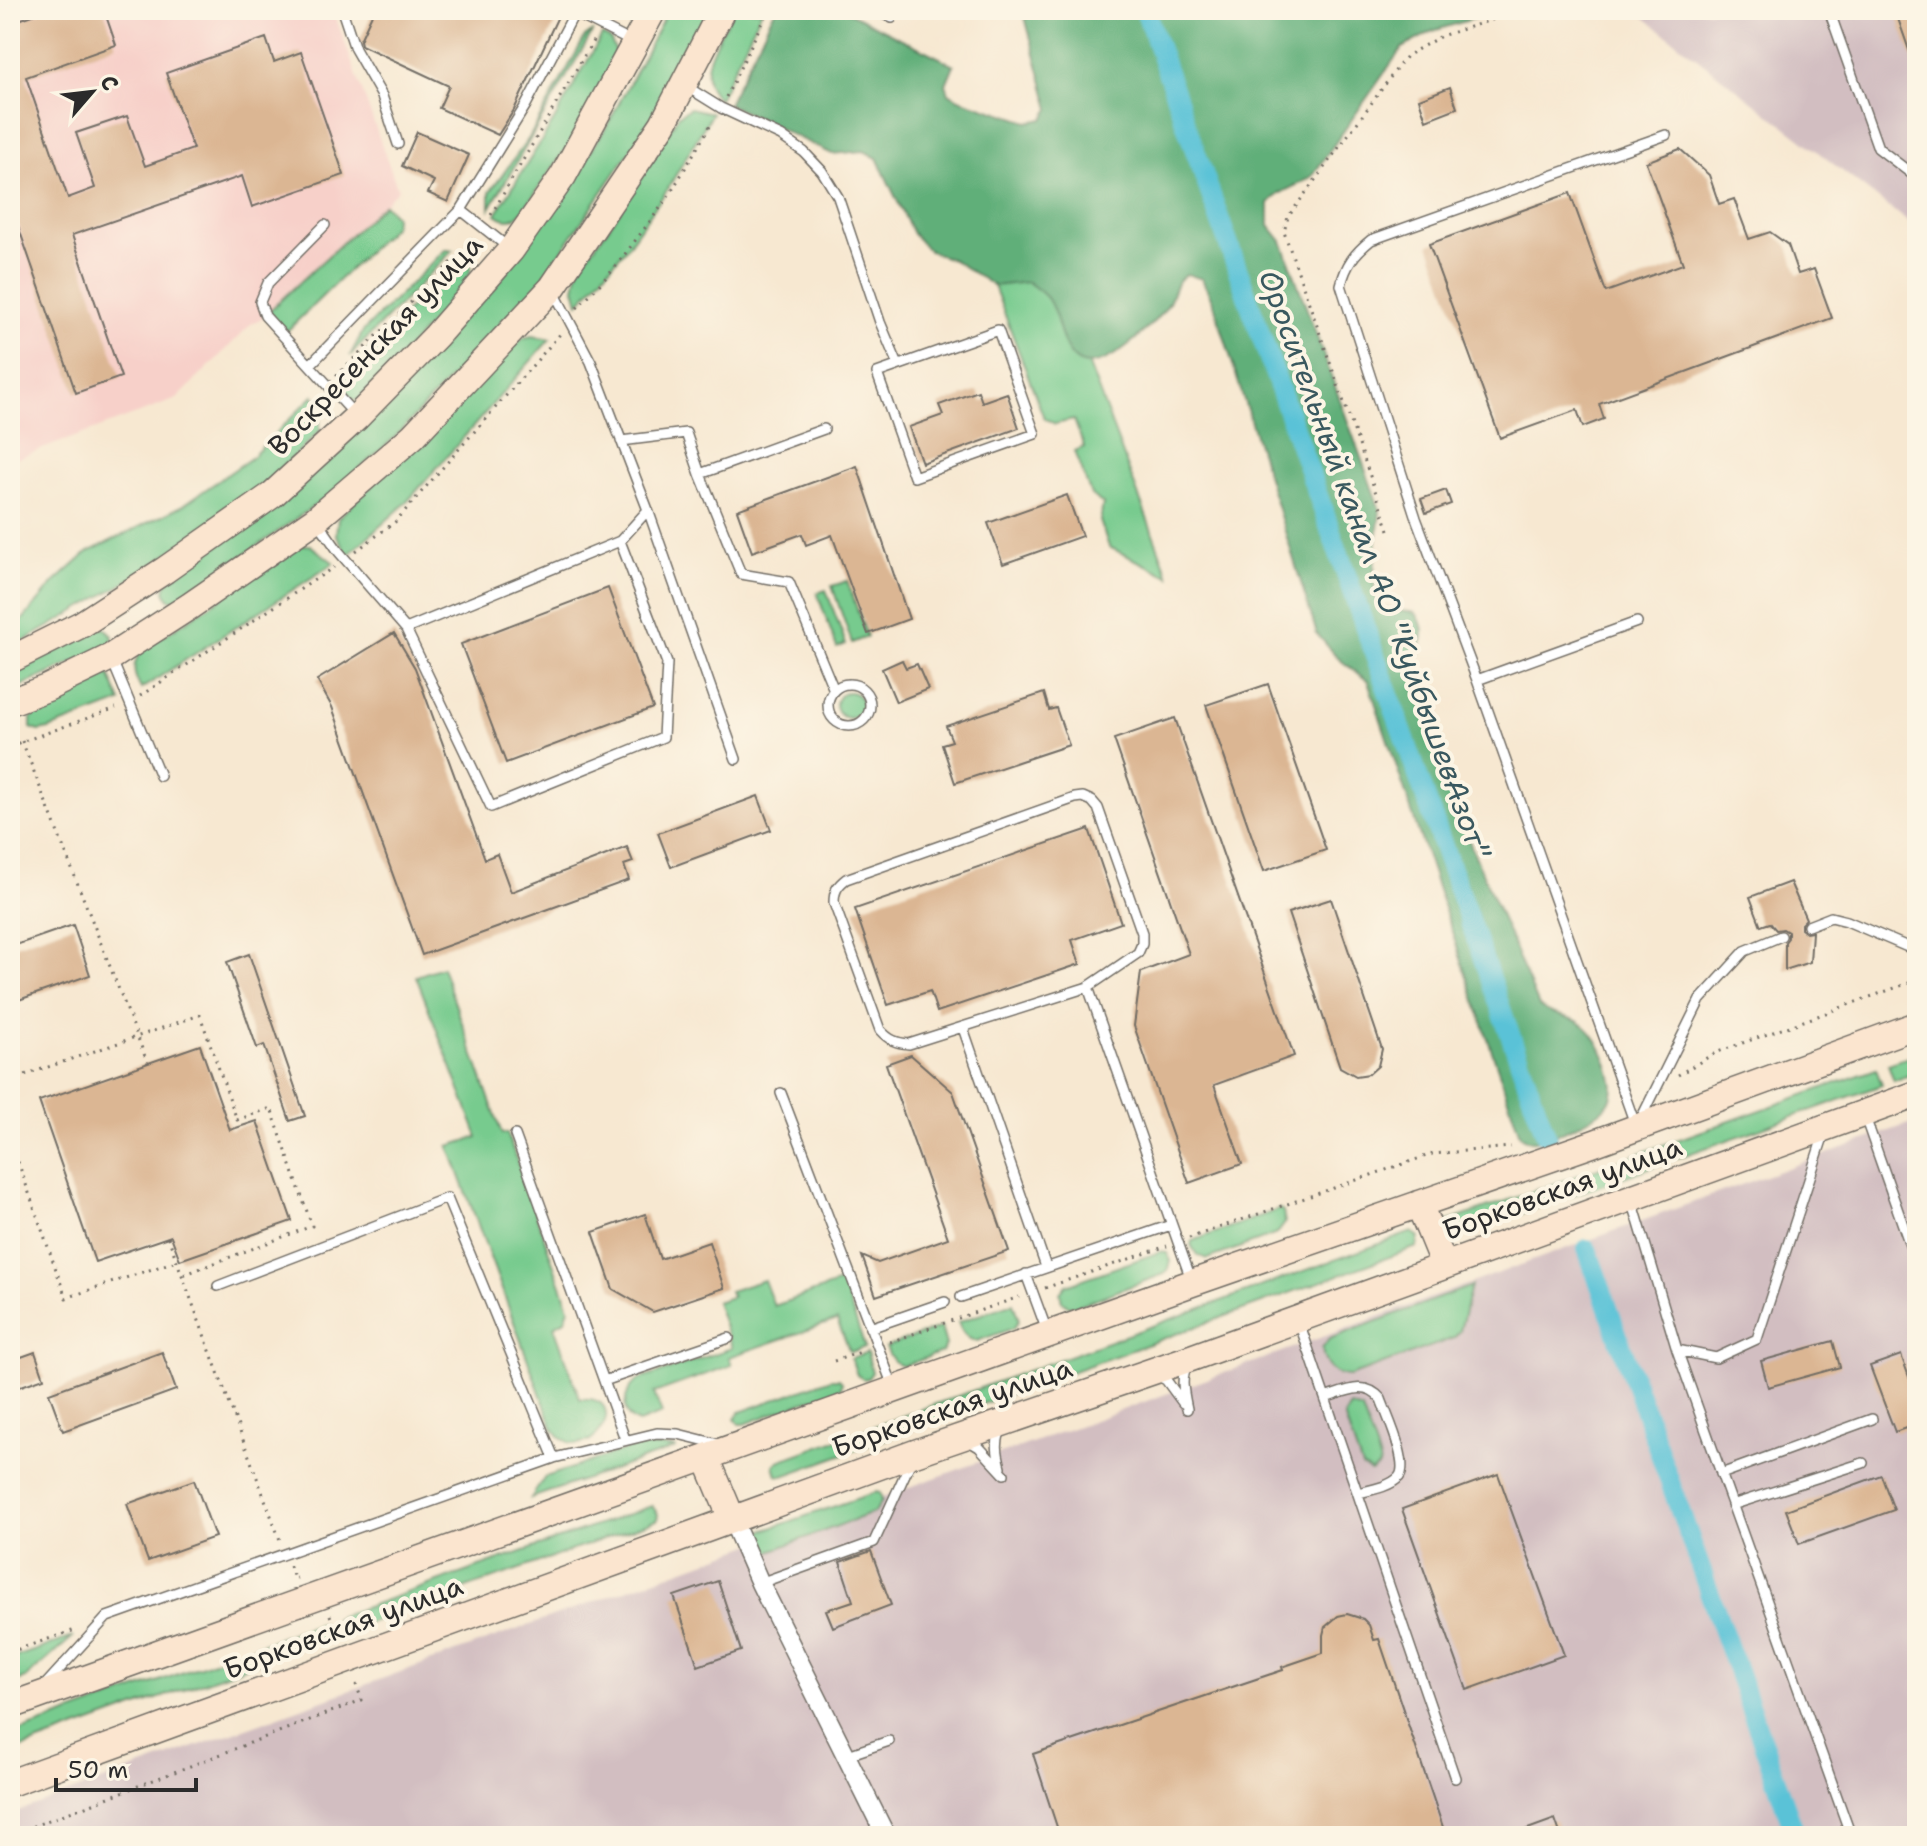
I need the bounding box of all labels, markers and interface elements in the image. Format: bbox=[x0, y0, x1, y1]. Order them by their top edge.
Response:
north arrow bbox=[52, 52, 132, 132]
text: С bbox=[93, 70, 125, 96]
street label: Воскресенская улица bbox=[259, 226, 491, 464]
water label: Оросительный канал АО "КуйбышевАзот" bbox=[1249, 264, 1501, 866]
street label: Борковская улица bbox=[1437, 1127, 1687, 1249]
street label: Борковская улица bbox=[827, 1348, 1077, 1466]
street label: Борковская улица bbox=[218, 1566, 468, 1688]
scale bar bbox=[56, 1742, 196, 1792]
text: 50 m bbox=[68, 1754, 128, 1786]

